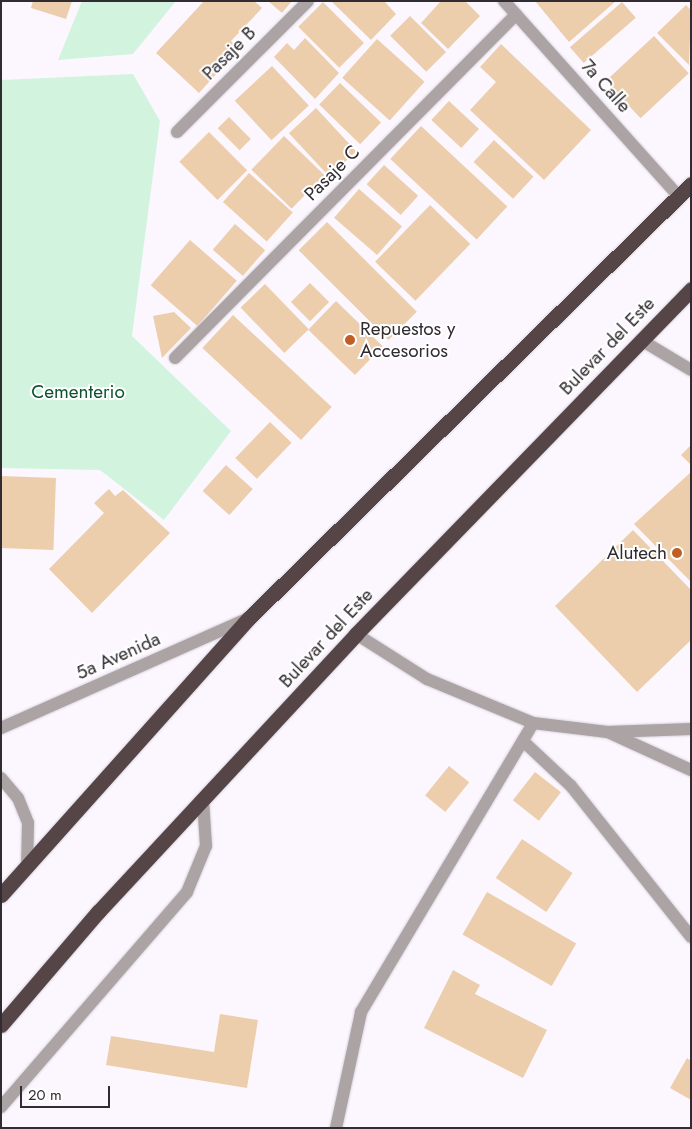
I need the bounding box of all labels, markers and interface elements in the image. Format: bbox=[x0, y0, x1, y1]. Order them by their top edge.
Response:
street label: Pasaje B bbox=[197, 21, 261, 85]
street label: 7a Calle bbox=[576, 55, 636, 117]
street label: Pasaje C bbox=[300, 141, 364, 205]
street label: Bulevar del Este bbox=[555, 292, 659, 400]
place label: Repuestos y Accesorios bbox=[360, 318, 455, 362]
marker: Repuestos y Accesorios bbox=[344, 334, 356, 346]
park label: Cementerio bbox=[31, 381, 125, 403]
place label: Alutech bbox=[607, 542, 667, 564]
marker: Alutech bbox=[671, 547, 683, 559]
street label: Bulevar del Este bbox=[274, 584, 378, 692]
street label: 5a Avenida bbox=[72, 627, 164, 685]
scale bar bbox=[22, 1076, 112, 1108]
text: 20 m bbox=[28, 1084, 62, 1106]

